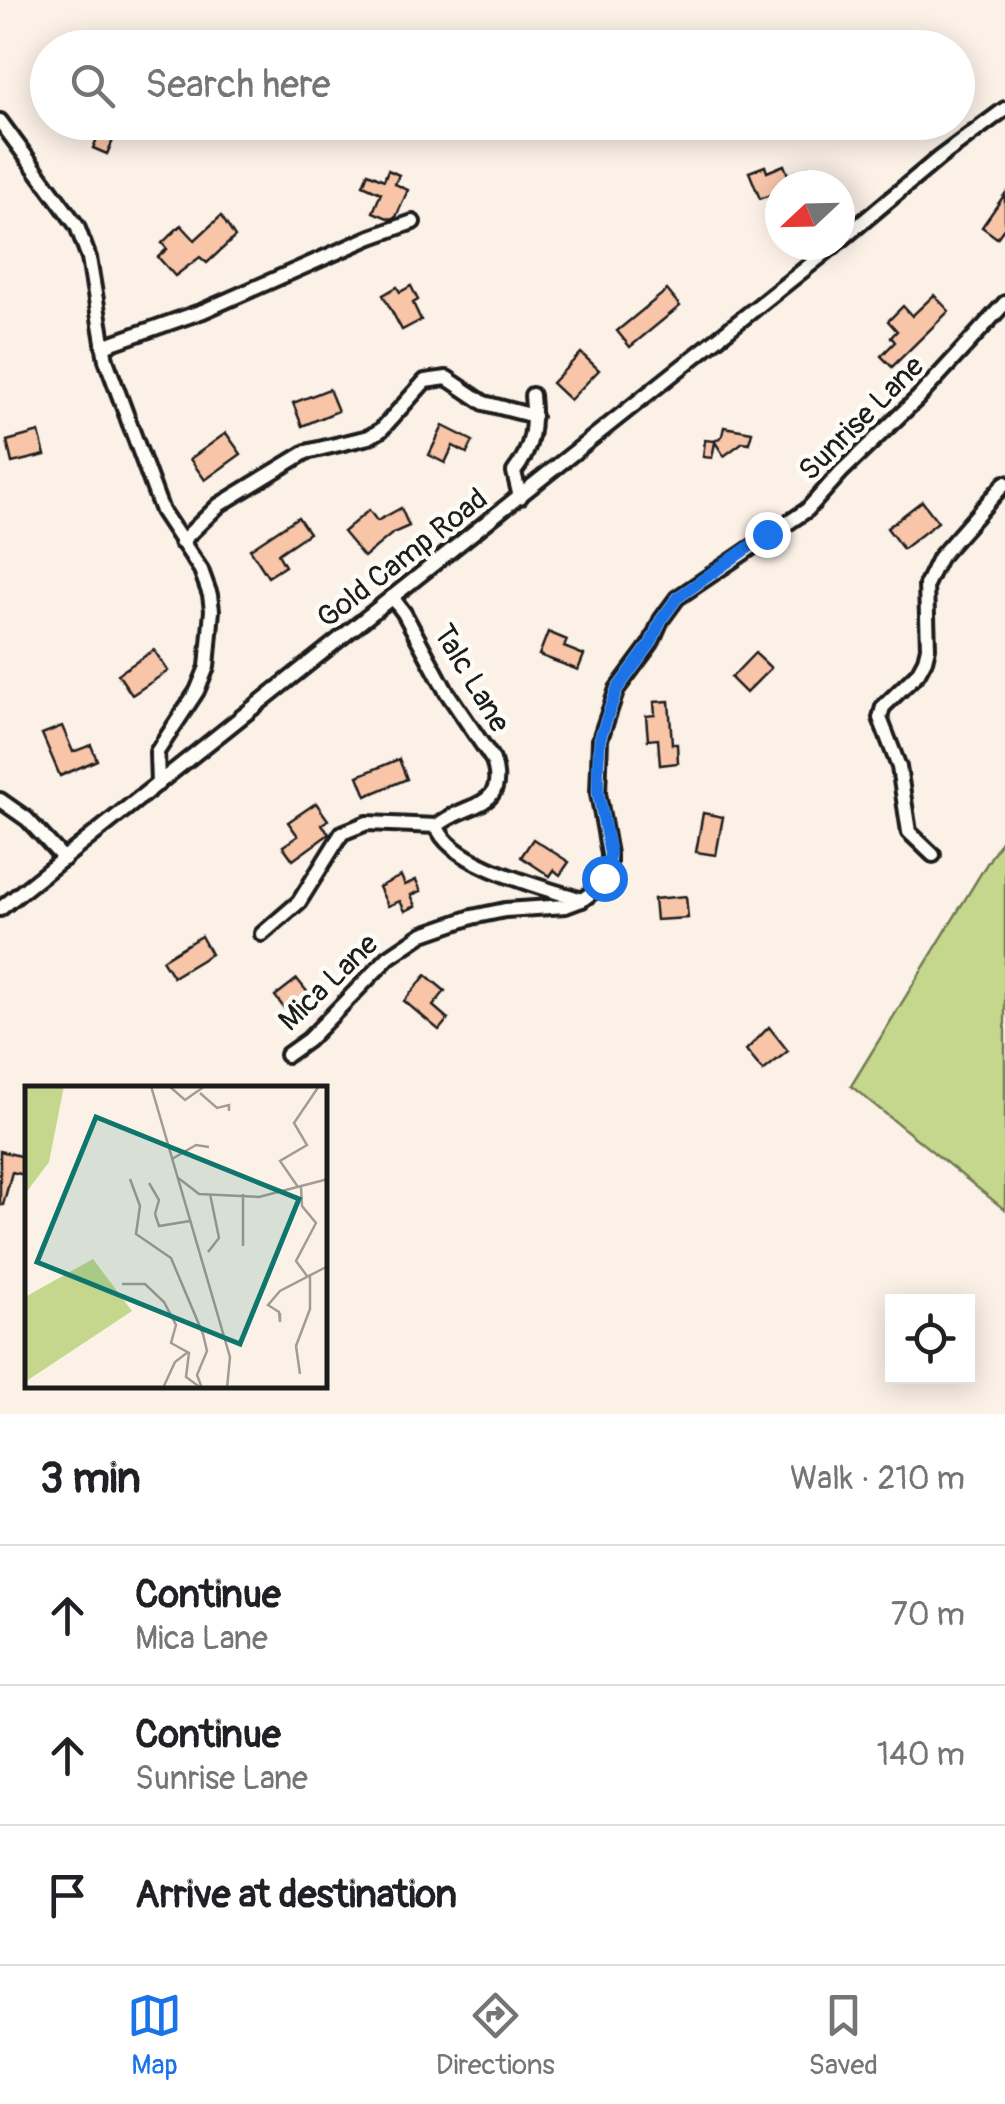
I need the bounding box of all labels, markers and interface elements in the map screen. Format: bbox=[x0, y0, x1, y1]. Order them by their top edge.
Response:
search box bbox=[30, 30, 975, 140]
icon: search bbox=[65, 58, 120, 113]
text: Search here bbox=[145, 61, 331, 109]
north arrow bbox=[765, 170, 855, 260]
street label: Sunrise Lane bbox=[791, 348, 932, 489]
street label: Gold Camp Road bbox=[310, 480, 495, 636]
route end bbox=[745, 512, 791, 558]
street label: Talc Lane bbox=[425, 618, 518, 739]
route start bbox=[582, 856, 628, 902]
street label: Mica Lane bbox=[271, 926, 386, 1039]
inset map bbox=[25, 1086, 328, 1389]
map controls bbox=[885, 1294, 975, 1384]
button: locate bbox=[885, 1294, 975, 1384]
text: 3 min bbox=[40, 1453, 141, 1505]
text: Walk · 210 m bbox=[790, 1459, 965, 1499]
text: Continue bbox=[135, 1571, 281, 1619]
icon: ahead bbox=[40, 1588, 95, 1643]
text: 70 m bbox=[891, 1595, 965, 1635]
text: Mica Lane bbox=[135, 1619, 268, 1659]
text: Continue bbox=[135, 1711, 281, 1759]
icon: ahead bbox=[40, 1728, 95, 1783]
text: 140 m bbox=[877, 1735, 965, 1775]
text: Sunrise Lane bbox=[135, 1759, 308, 1799]
icon: arrive bbox=[40, 1868, 95, 1923]
text: Arrive at destination bbox=[135, 1871, 457, 1919]
tab: Map bbox=[127, 1988, 182, 2083]
tab: Directions bbox=[436, 1988, 555, 2083]
tab: Saved bbox=[809, 1988, 878, 2083]

